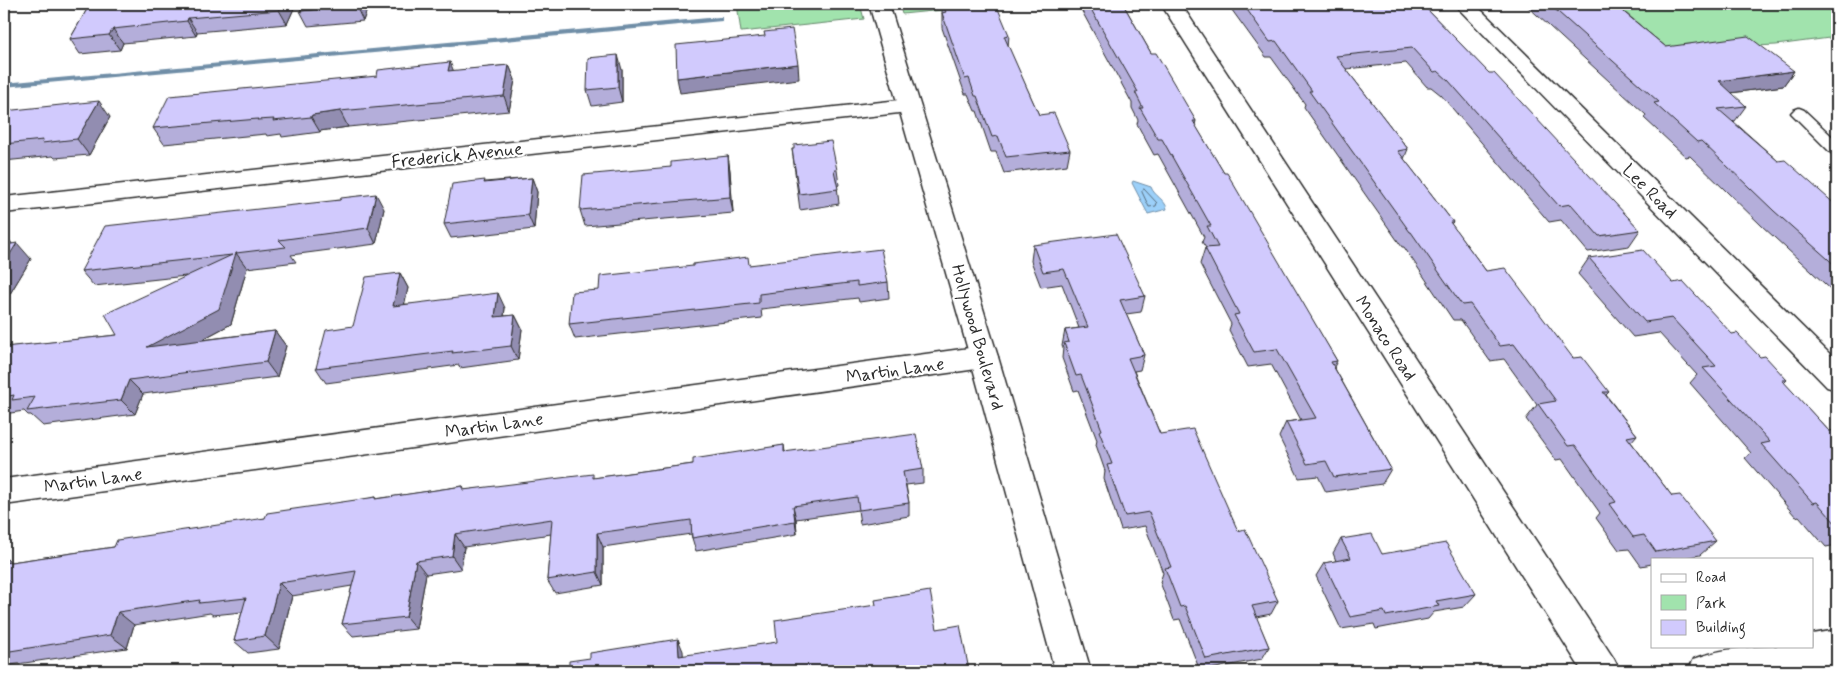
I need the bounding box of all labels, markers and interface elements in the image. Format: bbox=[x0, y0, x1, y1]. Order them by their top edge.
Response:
street label: Frederick Avenue bbox=[390, 137, 524, 175]
street label: Lee Road bbox=[1617, 159, 1682, 224]
street label: Hollywood Boulevard bbox=[945, 262, 1009, 413]
street label: Monaco Road bbox=[1349, 291, 1422, 386]
street label: Martin Lane bbox=[844, 352, 946, 390]
street label: Martin Lane bbox=[443, 407, 545, 445]
street label: Martin Lane bbox=[42, 462, 144, 500]
legend bbox=[1651, 558, 1814, 648]
text: Road bbox=[1696, 568, 1726, 588]
text: Park bbox=[1696, 594, 1726, 614]
text: Building bbox=[1696, 618, 1746, 639]

